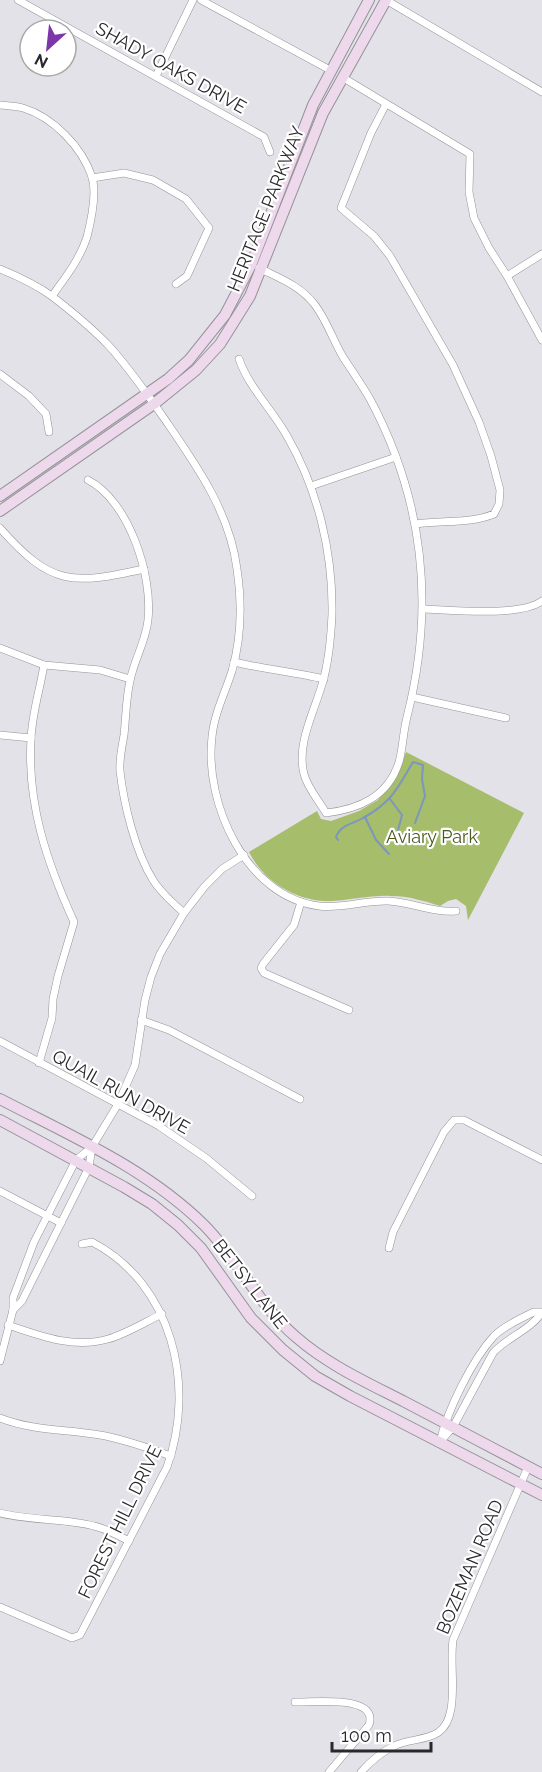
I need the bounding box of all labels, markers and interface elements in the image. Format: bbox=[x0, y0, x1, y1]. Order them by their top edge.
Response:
street label: SHADY OAKS DRIVE bbox=[92, 17, 250, 118]
north arrow bbox=[18, 18, 78, 78]
text: N bbox=[32, 50, 51, 72]
street label: HERITAGE PARKWAY bbox=[223, 123, 308, 295]
park label: Aviary Park bbox=[386, 826, 478, 847]
street label: QUAIL RUN DRIVE bbox=[49, 1045, 194, 1138]
street label: BETSY LANE bbox=[209, 1235, 292, 1333]
street label: FOREST HILL DRIVE bbox=[73, 1442, 166, 1602]
street label: BOZEMAN ROAD bbox=[432, 1496, 507, 1637]
scale bar bbox=[332, 1715, 431, 1753]
text: 100 m bbox=[341, 1725, 392, 1746]

